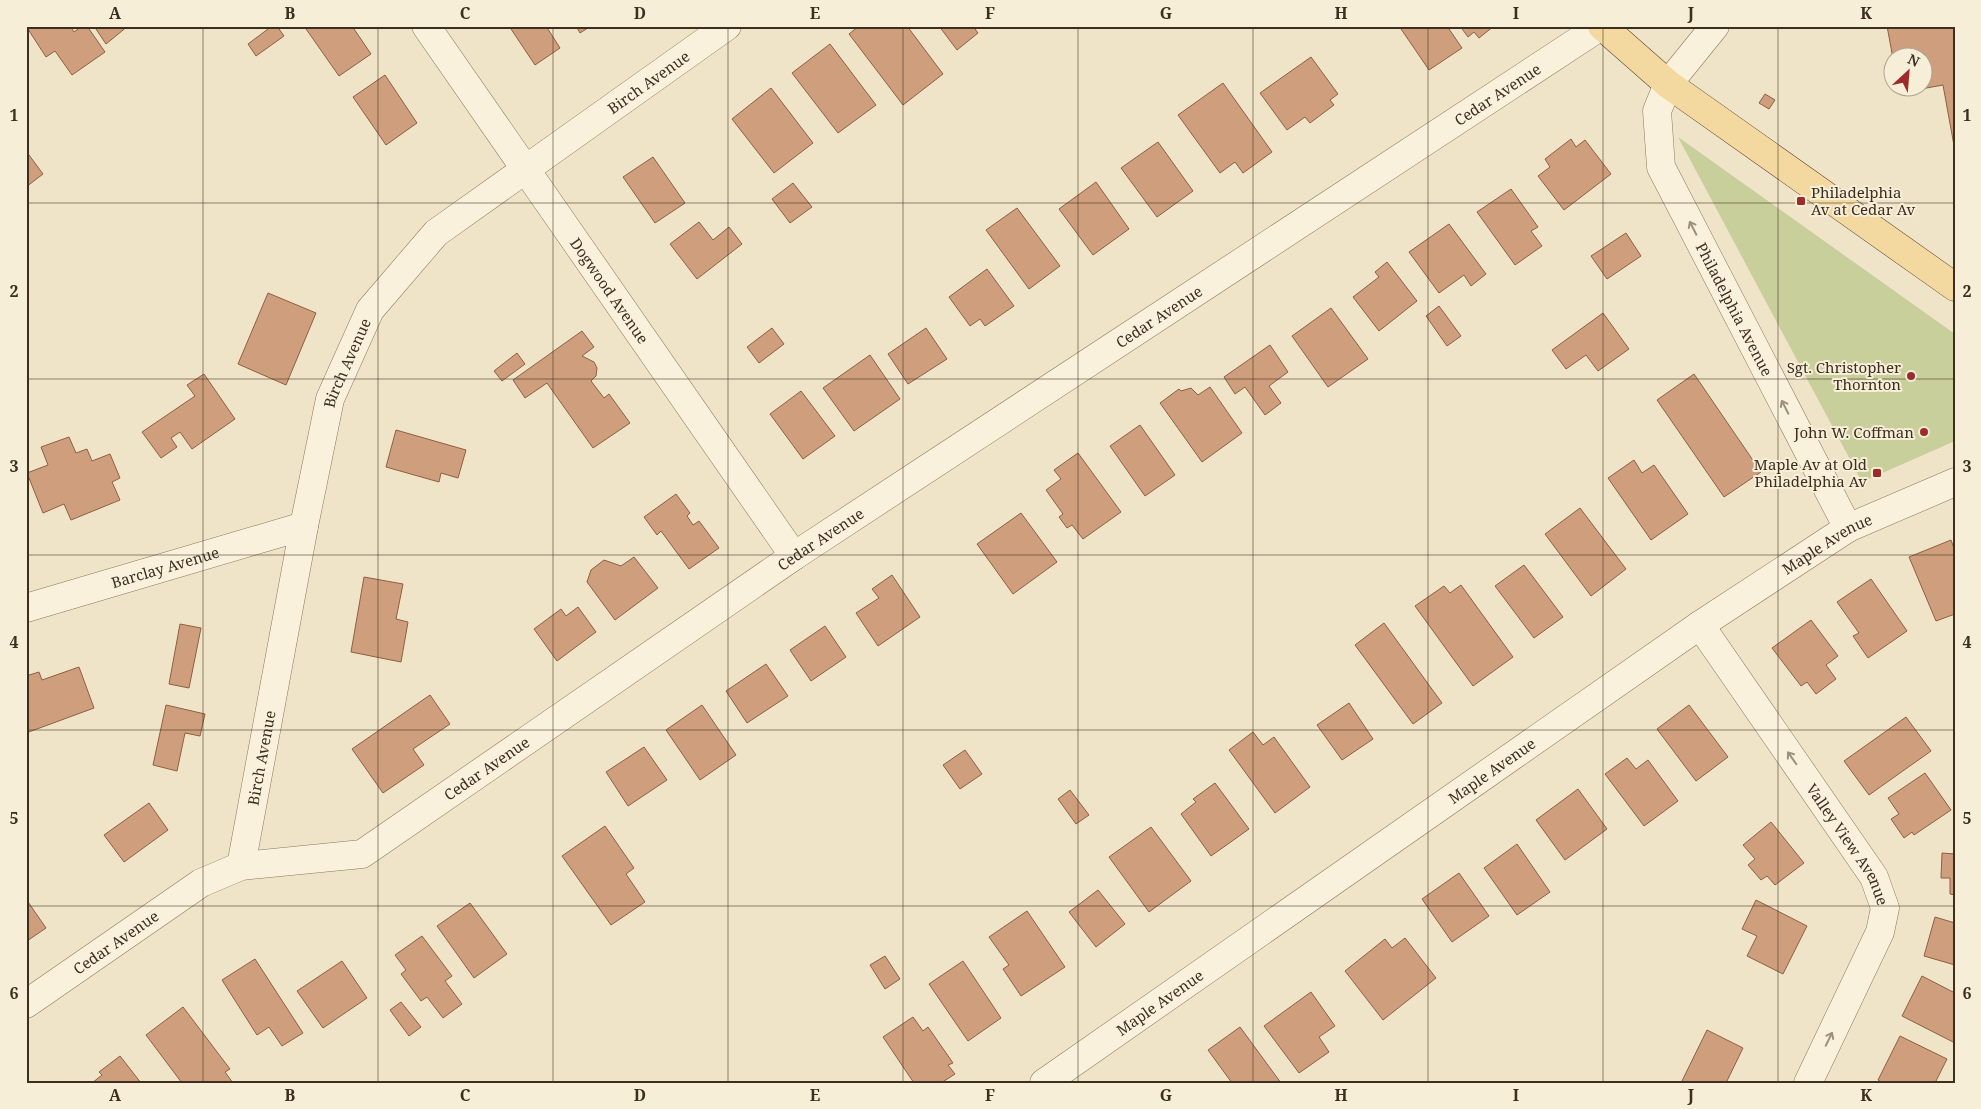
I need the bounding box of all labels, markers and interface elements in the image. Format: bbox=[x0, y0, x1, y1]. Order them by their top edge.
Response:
text: A bbox=[109, 2, 122, 24]
text: B bbox=[285, 2, 296, 24]
text: C bbox=[460, 2, 471, 24]
text: D bbox=[634, 2, 646, 24]
text: E bbox=[810, 2, 820, 24]
text: F bbox=[985, 2, 995, 24]
text: G bbox=[1160, 2, 1172, 24]
text: H bbox=[1334, 2, 1348, 24]
text: I bbox=[1513, 2, 1519, 24]
text: J bbox=[1687, 2, 1695, 24]
text: K bbox=[1860, 2, 1872, 24]
street label: Birch Avenue bbox=[603, 46, 693, 118]
north arrow bbox=[1884, 48, 1934, 98]
text: N bbox=[1905, 49, 1923, 71]
street label: Cedar Avenue bbox=[1450, 58, 1544, 130]
text: 1 bbox=[9, 104, 19, 126]
text: 1 bbox=[1962, 104, 1972, 126]
place label: Philadelphia Av at Cedar Av bbox=[1811, 182, 1915, 219]
marker: Philadelphia Av at Cedar Av bbox=[1795, 195, 1807, 207]
one-way arrow bbox=[1688, 221, 1697, 236]
street label: Dogwood Avenue bbox=[566, 234, 653, 347]
street label: Philadelphia Avenue bbox=[1692, 239, 1778, 379]
text: 2 bbox=[9, 280, 19, 302]
text: 2 bbox=[1962, 280, 1972, 302]
street label: Cedar Avenue bbox=[1112, 281, 1206, 352]
street label: Birch Avenue bbox=[318, 315, 375, 409]
place label: Sgt. Christopher Thornton bbox=[1787, 357, 1901, 394]
marker: Sgt. Christopher Thornton bbox=[1905, 370, 1917, 382]
one-way arrow bbox=[1780, 399, 1790, 414]
place label: John W. Coffman bbox=[1793, 422, 1914, 442]
marker: John W. Coffman bbox=[1918, 426, 1930, 438]
place label: Maple Av at Old Philadelphia Av bbox=[1754, 454, 1867, 491]
text: 3 bbox=[9, 455, 19, 477]
text: 3 bbox=[1962, 455, 1972, 477]
marker: Maple Av at Old Philadelphia Av bbox=[1871, 467, 1883, 479]
street label: Cedar Avenue bbox=[773, 503, 867, 575]
street label: Maple Avenue bbox=[1778, 509, 1875, 579]
street label: Barclay Avenue bbox=[109, 542, 221, 592]
text: 4 bbox=[9, 631, 19, 653]
text: 4 bbox=[1962, 631, 1972, 653]
street label: Birch Avenue bbox=[242, 709, 280, 807]
street label: Cedar Avenue bbox=[440, 732, 533, 805]
street label: Maple Avenue bbox=[1444, 733, 1539, 808]
one-way arrow bbox=[1787, 751, 1797, 765]
street label: Valley View Avenue bbox=[1802, 779, 1893, 908]
text: 5 bbox=[9, 807, 19, 829]
text: 5 bbox=[1962, 807, 1972, 829]
street label: Cedar Avenue bbox=[69, 905, 162, 979]
street label: Maple Avenue bbox=[1112, 965, 1207, 1040]
text: 6 bbox=[9, 982, 19, 1004]
text: 6 bbox=[1962, 982, 1972, 1004]
one-way arrow bbox=[1824, 1032, 1834, 1047]
text: A bbox=[109, 1084, 122, 1106]
text: B bbox=[285, 1084, 296, 1106]
text: C bbox=[460, 1084, 471, 1106]
text: D bbox=[634, 1084, 646, 1106]
text: E bbox=[810, 1084, 820, 1106]
text: F bbox=[985, 1084, 995, 1106]
text: G bbox=[1160, 1084, 1172, 1106]
text: H bbox=[1334, 1084, 1348, 1106]
text: I bbox=[1513, 1084, 1519, 1106]
text: J bbox=[1687, 1084, 1695, 1106]
text: K bbox=[1860, 1084, 1872, 1106]

